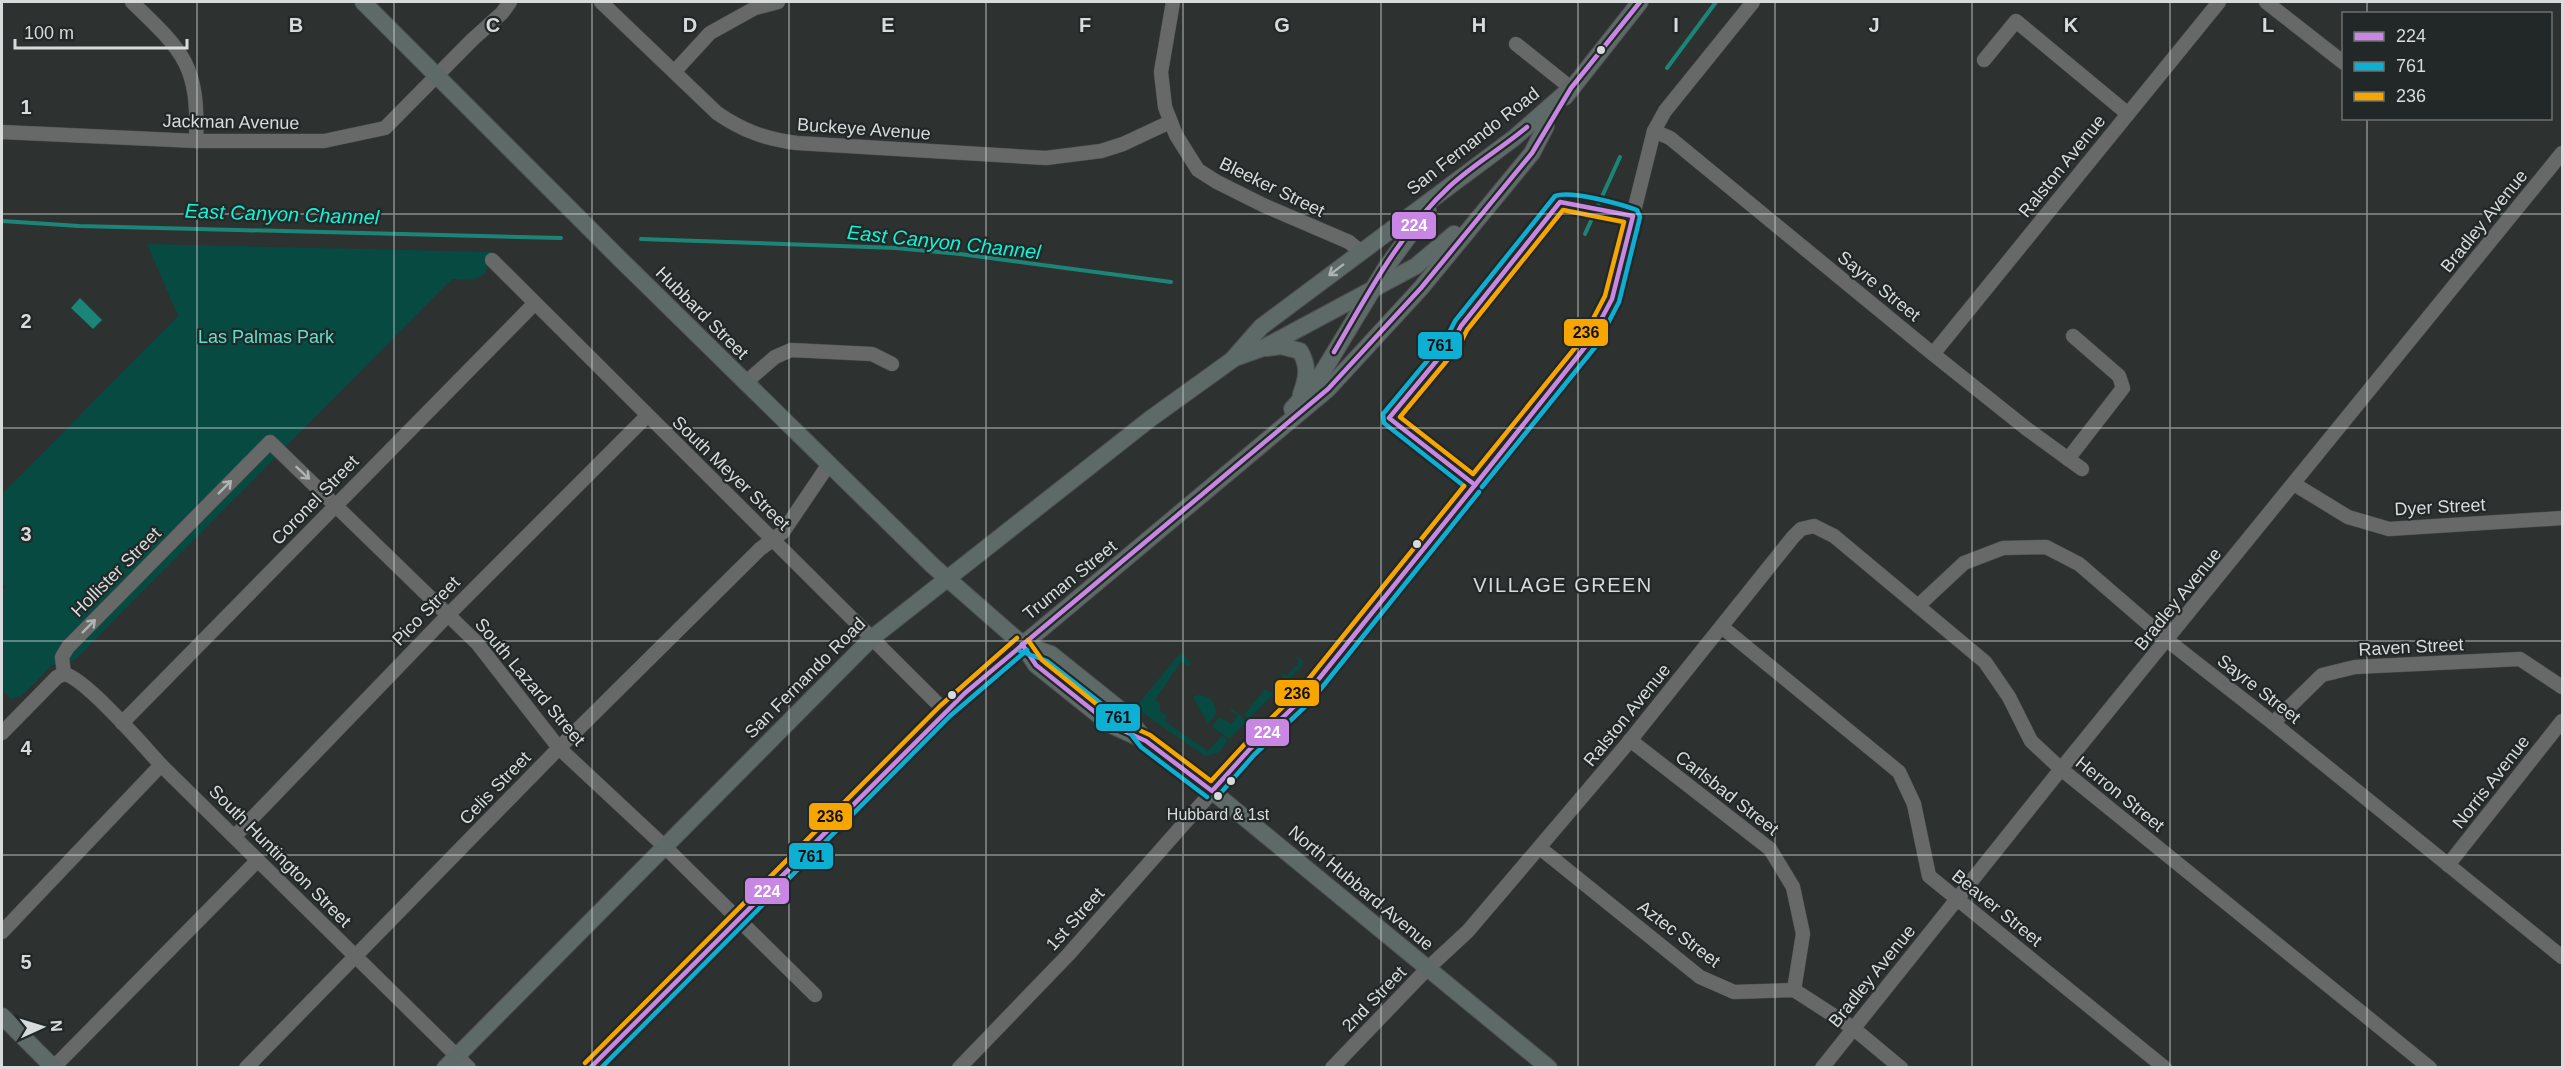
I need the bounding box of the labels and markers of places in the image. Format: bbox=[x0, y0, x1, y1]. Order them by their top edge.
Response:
unlabelled marker bbox=[1595, 44, 1607, 56]
unlabelled marker bbox=[1411, 538, 1423, 550]
unlabelled marker bbox=[946, 689, 958, 701]
unlabelled marker bbox=[1225, 775, 1237, 787]
marker: Hubbard & 1st bbox=[1212, 790, 1224, 802]
place label: Hubbard & 1st bbox=[1167, 806, 1270, 823]

